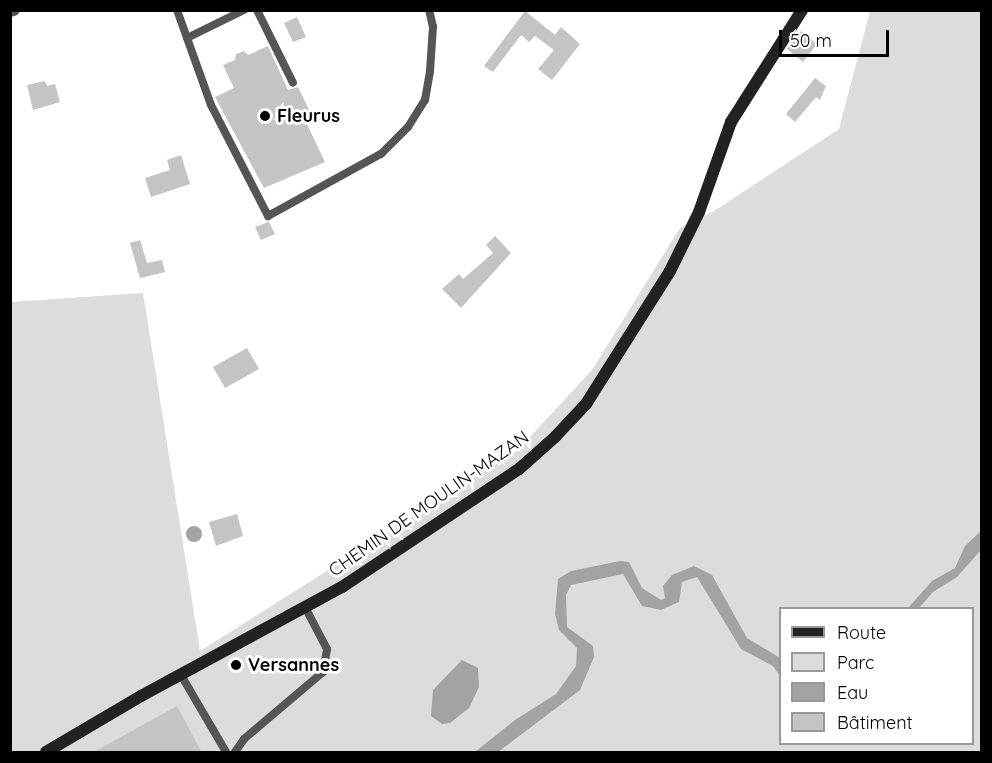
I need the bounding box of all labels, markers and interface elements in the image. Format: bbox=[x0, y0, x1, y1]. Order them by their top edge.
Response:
scale bar bbox=[782, 18, 892, 56]
text: 50 m bbox=[790, 29, 832, 52]
place label: Fleurus bbox=[277, 105, 340, 127]
marker: Fleurus bbox=[258, 109, 272, 123]
street label: CHEMIN DE MOULIN-MAZAN bbox=[325, 427, 533, 581]
legend bbox=[779, 607, 974, 745]
text: Route bbox=[837, 621, 886, 644]
text: Parc bbox=[837, 651, 874, 674]
place label: Versannes bbox=[248, 654, 339, 676]
marker: Versannes bbox=[229, 658, 243, 672]
text: Eau bbox=[837, 681, 868, 704]
text: Bâtiment bbox=[837, 711, 913, 734]

